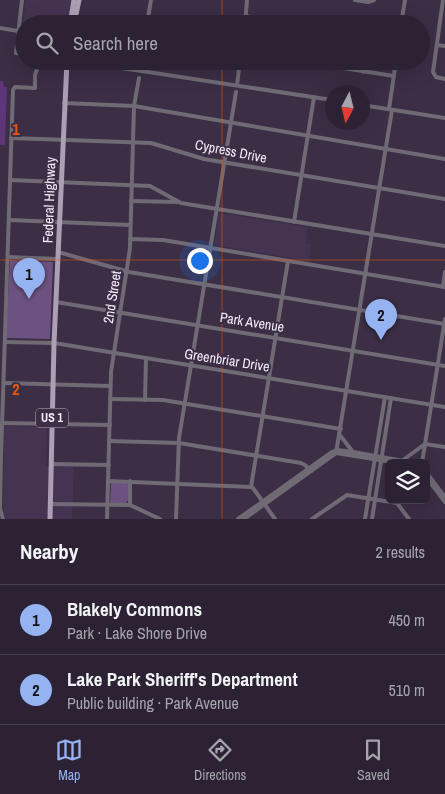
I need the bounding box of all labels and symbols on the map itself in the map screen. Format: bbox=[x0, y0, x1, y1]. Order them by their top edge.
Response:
north arrow bbox=[325, 85, 370, 130]
text: 1 bbox=[12, 118, 20, 140]
street label: Cypress Drive bbox=[194, 135, 268, 167]
street label: Federal Highway bbox=[39, 156, 60, 243]
your location bbox=[187, 248, 213, 274]
pin: 1 bbox=[13, 258, 45, 299]
street label: 2nd Street bbox=[99, 269, 125, 325]
pin: 2 bbox=[365, 299, 397, 340]
street label: Park Avenue bbox=[219, 308, 285, 336]
street label: Greenbriar Drive bbox=[183, 344, 271, 376]
text: 2 bbox=[12, 378, 20, 400]
road number: US 1 bbox=[36, 408, 68, 428]

